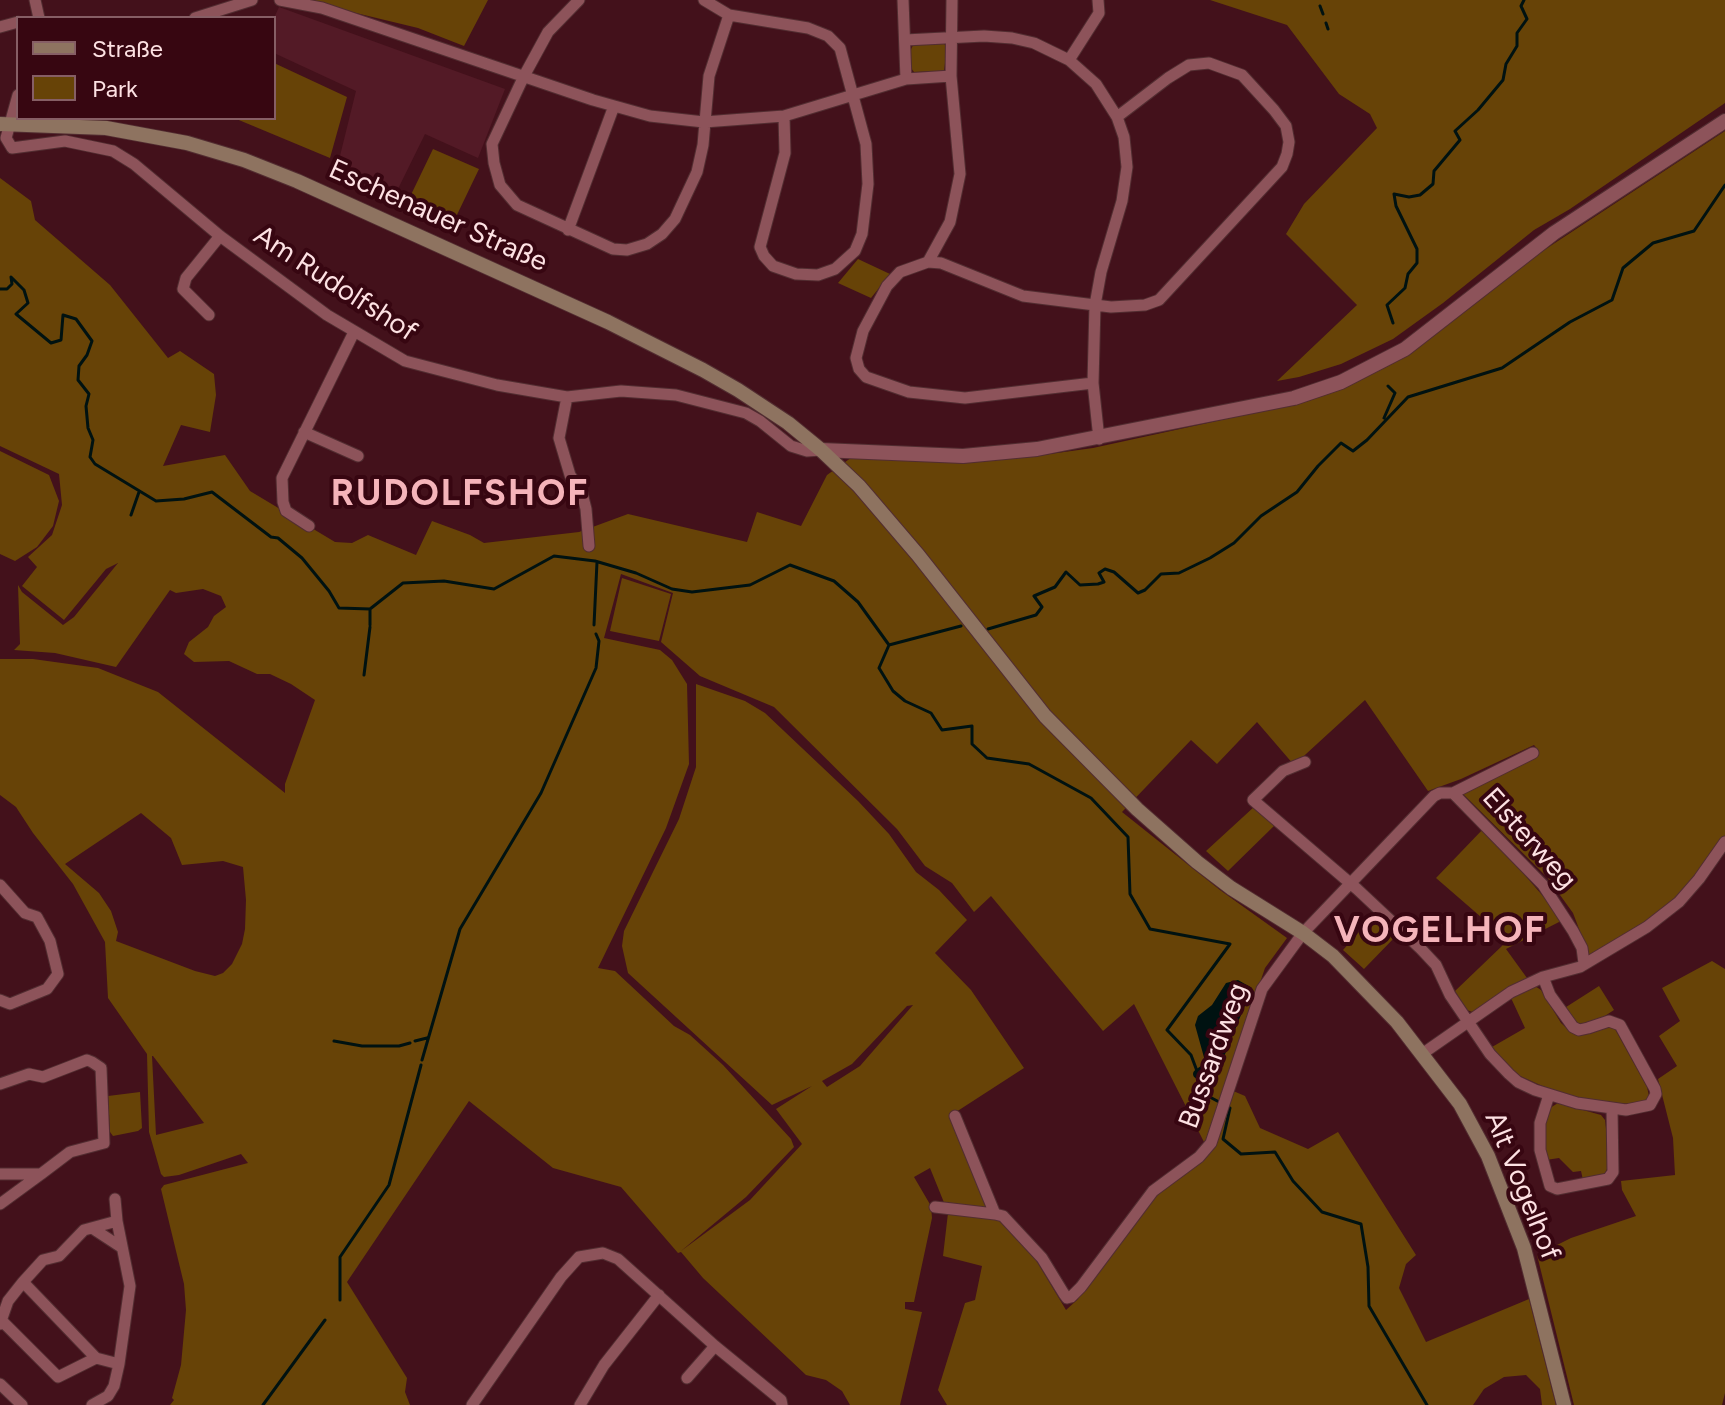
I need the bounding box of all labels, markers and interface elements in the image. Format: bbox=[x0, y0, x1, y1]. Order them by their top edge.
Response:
legend bbox=[16, 16, 276, 120]
text: Straße bbox=[92, 34, 163, 63]
text: Park bbox=[92, 74, 138, 103]
street label: Eschenauer Straße bbox=[324, 153, 552, 279]
street label: Am Rudolfshof bbox=[247, 219, 423, 349]
district label: RUDOLFSHOF bbox=[331, 472, 589, 516]
street label: Elsterweg bbox=[1475, 782, 1583, 896]
district label: VOGELHOF bbox=[1334, 909, 1546, 953]
street label: Bussardweg bbox=[1172, 979, 1256, 1133]
street label: Alt Vogelhof bbox=[1477, 1107, 1567, 1265]

